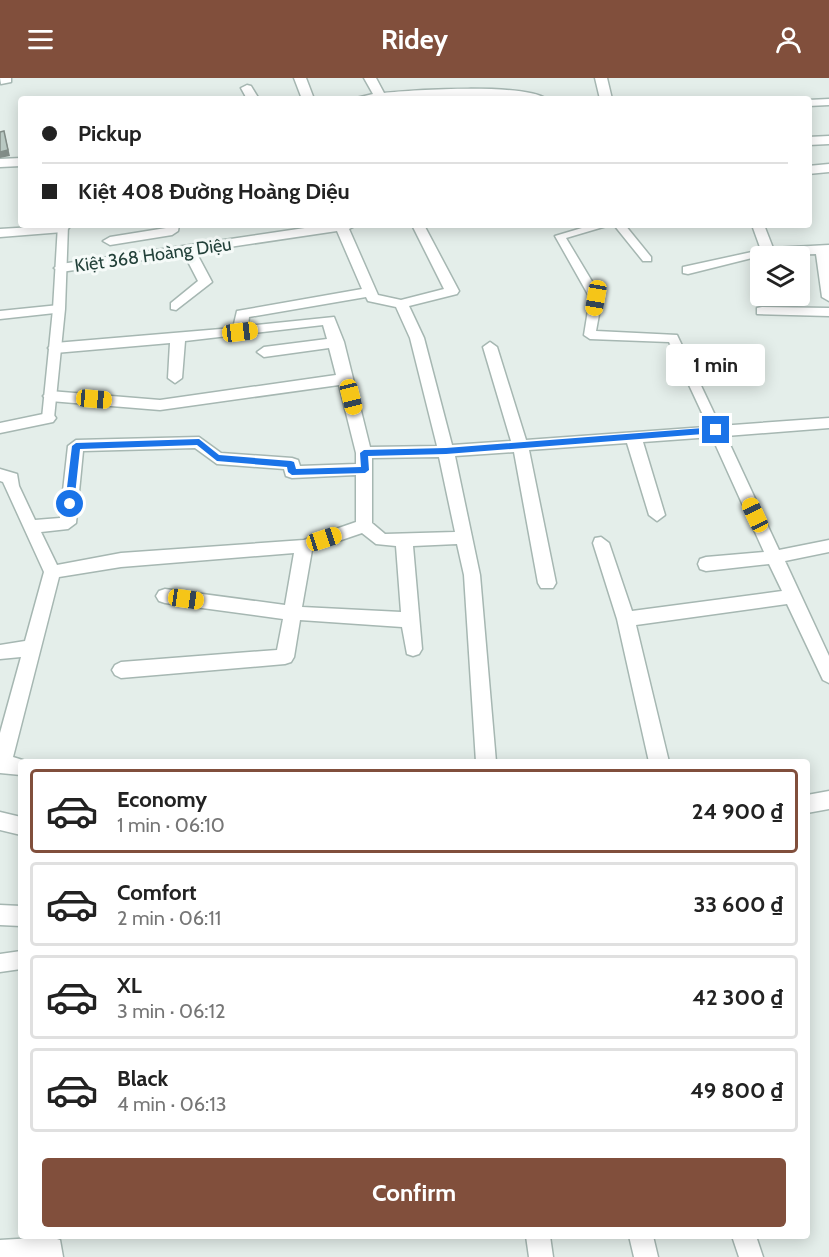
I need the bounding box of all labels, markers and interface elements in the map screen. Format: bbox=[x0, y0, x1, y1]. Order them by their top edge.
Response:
icon: menu bbox=[24, 23, 57, 56]
text: Ridey bbox=[381, 23, 448, 56]
icon: person bbox=[772, 23, 805, 56]
text: Pickup bbox=[78, 120, 142, 147]
text: Kiệt 408 Đường Hoàng Diệu bbox=[78, 178, 350, 205]
street label: Kiệt 368 Hoàng Diệu bbox=[73, 233, 233, 277]
map controls bbox=[750, 246, 810, 306]
button: layers bbox=[750, 246, 810, 306]
car bbox=[584, 279, 608, 317]
car bbox=[221, 321, 259, 343]
callout: 1 min bbox=[666, 343, 766, 385]
text: 1 min bbox=[693, 353, 738, 377]
car bbox=[338, 377, 364, 417]
car bbox=[75, 388, 113, 410]
route end bbox=[702, 416, 729, 443]
route start bbox=[56, 490, 83, 517]
car bbox=[739, 495, 771, 535]
car bbox=[304, 525, 344, 553]
car bbox=[167, 588, 205, 610]
icon: car bbox=[45, 784, 99, 838]
text: Economy bbox=[117, 786, 207, 813]
text: 24 900 ₫ bbox=[692, 798, 783, 825]
text: 1 min · 06:10 bbox=[117, 813, 225, 837]
icon: car bbox=[45, 877, 99, 931]
text: Comfort bbox=[117, 879, 196, 906]
text: 33 600 ₫ bbox=[693, 891, 783, 918]
text: 2 min · 06:11 bbox=[117, 906, 221, 930]
icon: car bbox=[45, 970, 99, 1024]
text: XL bbox=[117, 972, 142, 999]
text: 42 300 ₫ bbox=[692, 984, 783, 1011]
text: 3 min · 06:12 bbox=[117, 999, 226, 1023]
icon: car bbox=[45, 1063, 99, 1117]
text: Black bbox=[117, 1065, 168, 1092]
text: 49 800 ₫ bbox=[690, 1077, 783, 1104]
text: 4 min · 06:13 bbox=[117, 1092, 227, 1116]
button: Confirm bbox=[42, 1158, 786, 1227]

